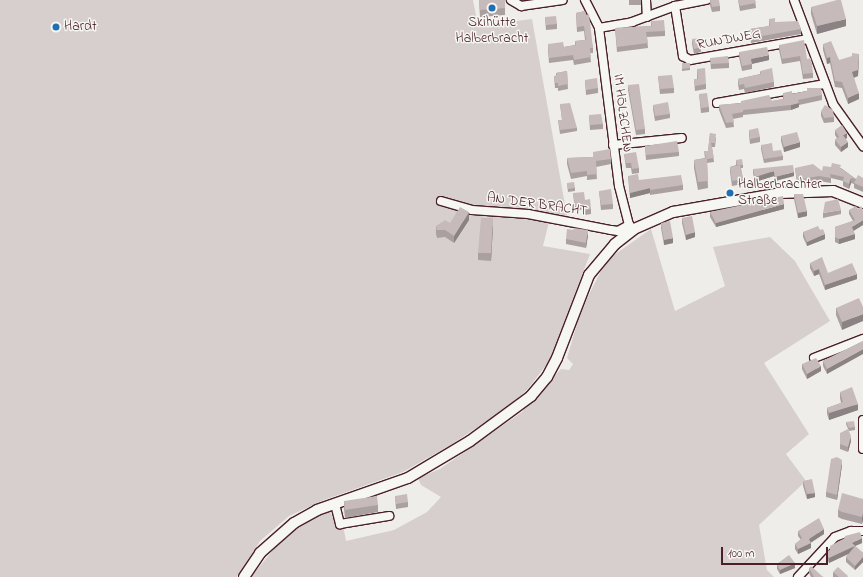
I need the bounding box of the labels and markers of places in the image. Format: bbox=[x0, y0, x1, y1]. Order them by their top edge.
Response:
marker: Skihütte Halberbracht bbox=[487, 3, 497, 13]
place label: Skihütte Halberbracht bbox=[456, 15, 528, 48]
place label: Hardt bbox=[64, 19, 97, 35]
marker: Hardt bbox=[51, 22, 61, 32]
place label: Halberbrachter Straße bbox=[738, 177, 822, 210]
marker: Halberbrachter Straße bbox=[725, 188, 735, 198]

